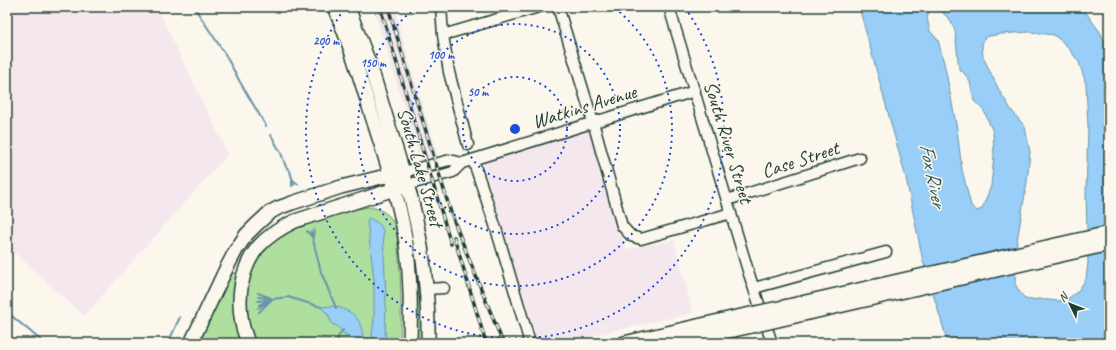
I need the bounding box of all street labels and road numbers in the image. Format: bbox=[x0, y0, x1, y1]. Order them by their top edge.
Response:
street label: Watkins Avenue bbox=[529, 78, 641, 134]
street label: South River Street bbox=[698, 78, 760, 208]
street label: South Lake Street bbox=[392, 105, 450, 233]
street label: Case Street bbox=[758, 135, 844, 184]

